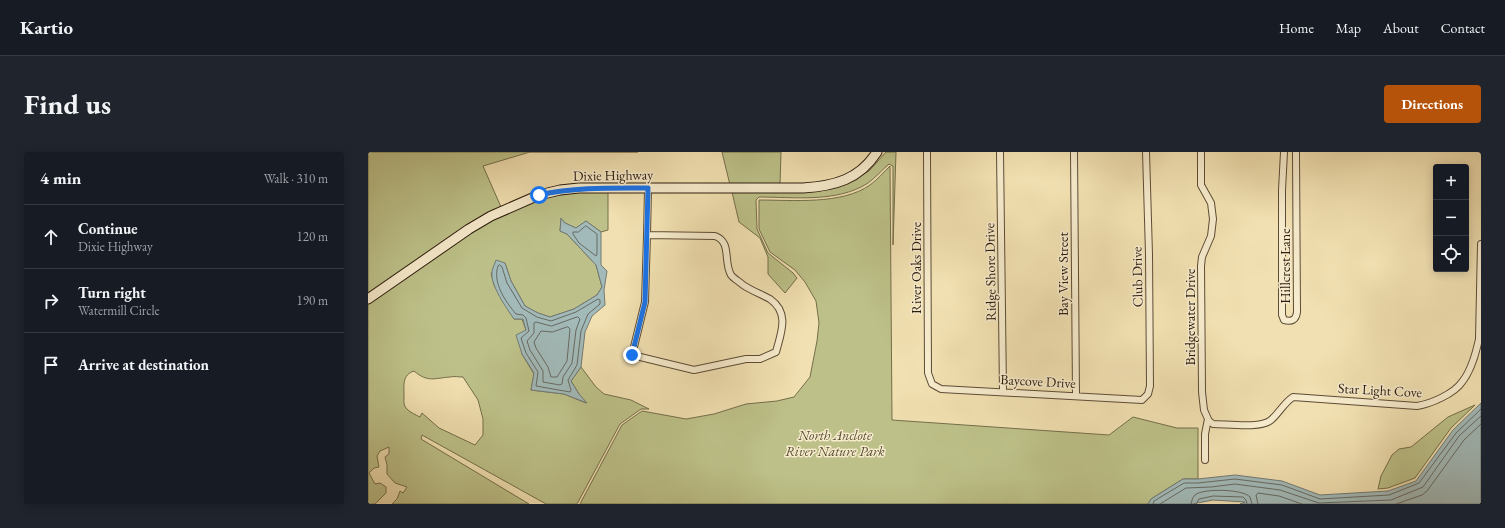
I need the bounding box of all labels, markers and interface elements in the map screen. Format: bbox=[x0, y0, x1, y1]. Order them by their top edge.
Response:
text: Kartio bbox=[20, 15, 73, 40]
text: Home bbox=[1279, 19, 1314, 37]
text: Map bbox=[1336, 19, 1361, 37]
text: About bbox=[1383, 19, 1419, 37]
text: Contact bbox=[1441, 19, 1485, 37]
button: Directions bbox=[1384, 85, 1481, 123]
text: Find us bbox=[24, 86, 111, 122]
map controls bbox=[1433, 164, 1469, 272]
button: + bbox=[1433, 164, 1469, 200]
street label: Dixie Highway bbox=[573, 165, 654, 185]
text: 4 min bbox=[40, 167, 81, 189]
text: Walk · 310 m bbox=[264, 170, 328, 187]
route start bbox=[530, 186, 548, 204]
button: − bbox=[1433, 200, 1469, 236]
text: Continue bbox=[78, 219, 138, 238]
street label: River Oaks Drive bbox=[907, 221, 925, 314]
street label: Ridge Shore Drive bbox=[980, 222, 1000, 321]
icon: ahead bbox=[40, 226, 62, 248]
text: 120 m bbox=[297, 228, 328, 245]
street label: Hillcrest Lane bbox=[1276, 228, 1294, 304]
street label: Bay View Street bbox=[1054, 232, 1072, 316]
button: locate bbox=[1433, 236, 1469, 272]
text: Dixie Highway bbox=[78, 238, 153, 255]
street label: Club Drive bbox=[1127, 246, 1147, 307]
street label: Bridgewater Drive bbox=[1181, 268, 1199, 366]
text: Turn right bbox=[78, 283, 146, 302]
icon: right bbox=[40, 290, 62, 312]
text: 190 m bbox=[297, 292, 328, 309]
text: Watermill Circle bbox=[78, 302, 160, 319]
route end bbox=[623, 346, 641, 364]
icon: arrive bbox=[40, 354, 62, 376]
text: Arrive at destination bbox=[78, 355, 209, 374]
street label: Baycove Drive bbox=[1000, 370, 1077, 392]
street label: Star Light Cove bbox=[1338, 379, 1423, 401]
park label: North Anclote River Nature Park bbox=[785, 426, 885, 460]

